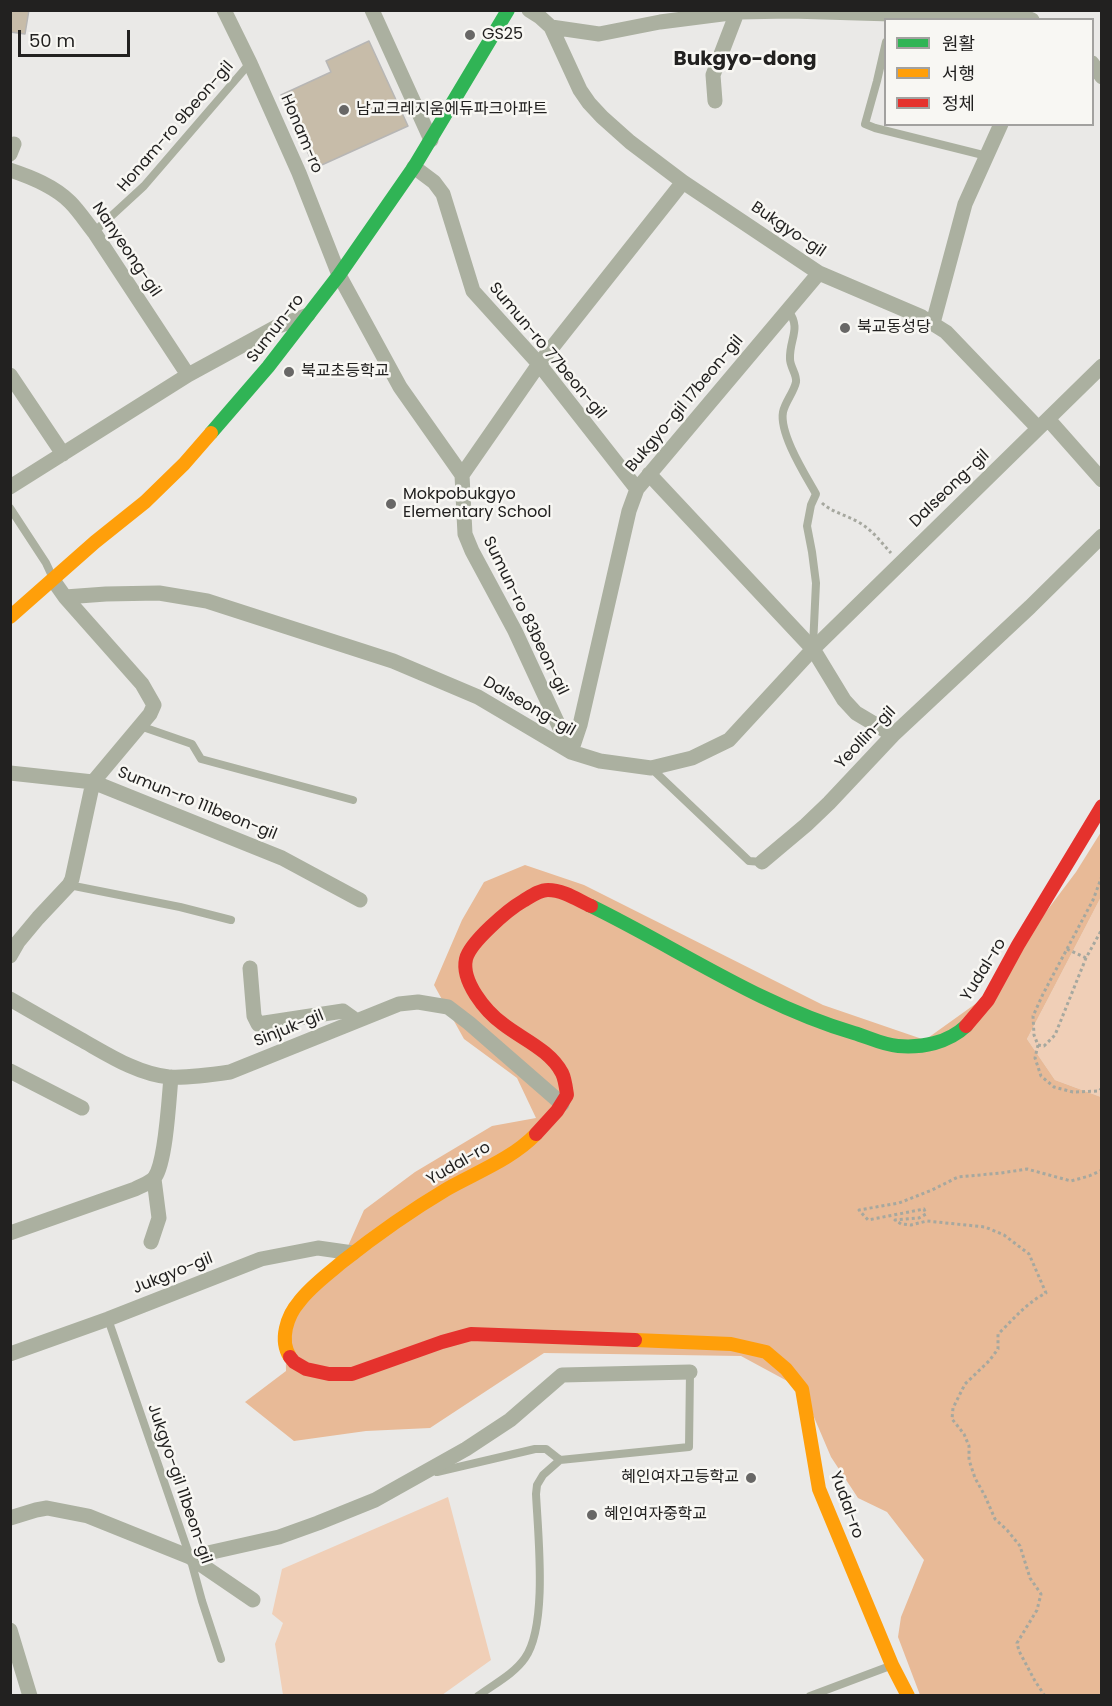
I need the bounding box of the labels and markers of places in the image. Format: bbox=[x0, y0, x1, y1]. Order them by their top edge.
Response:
place label: GS25 bbox=[482, 25, 523, 45]
marker: GS25 bbox=[463, 28, 477, 42]
place label: 남교크레지움에듀파크아파트 bbox=[356, 100, 547, 120]
marker: 남교크레지움에듀파크아파트 bbox=[337, 103, 351, 117]
place label: 북교동성당 bbox=[857, 318, 931, 338]
marker: 북교동성당 bbox=[838, 321, 852, 335]
place label: 북교초등학교 bbox=[301, 362, 389, 382]
marker: 북교초등학교 bbox=[282, 365, 296, 379]
place label: Mokpobukgyo Elementary School bbox=[403, 485, 551, 523]
marker: Mokpobukgyo Elementary School bbox=[384, 497, 398, 511]
place label: 혜인여자고등학교 bbox=[621, 1468, 739, 1488]
marker: 혜인여자고등학교 bbox=[744, 1471, 758, 1485]
place label: 혜인여자중학교 bbox=[604, 1505, 707, 1525]
marker: 혜인여자중학교 bbox=[585, 1508, 599, 1522]

